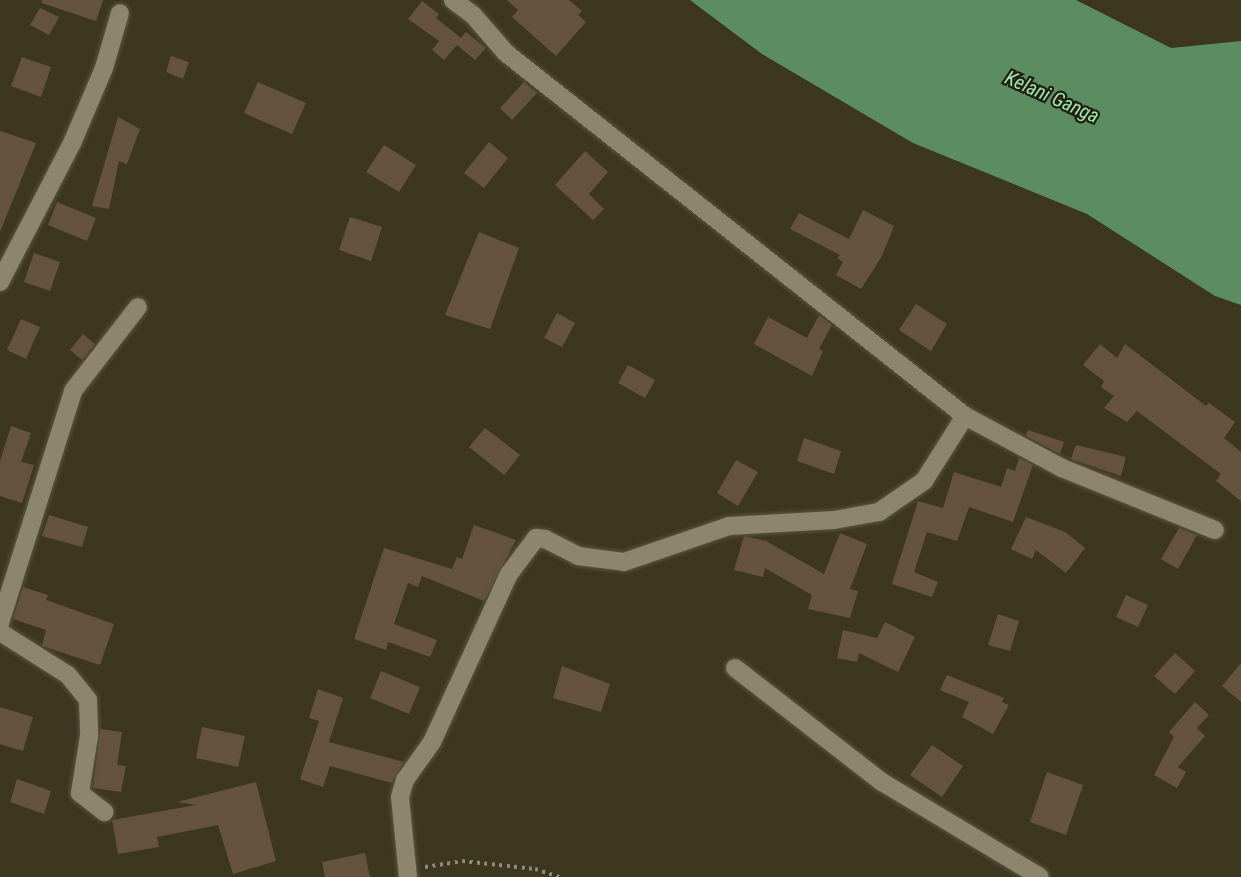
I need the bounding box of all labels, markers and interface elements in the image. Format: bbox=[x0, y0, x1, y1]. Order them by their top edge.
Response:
water label: Kelani Ganga bbox=[1001, 66, 1103, 128]

